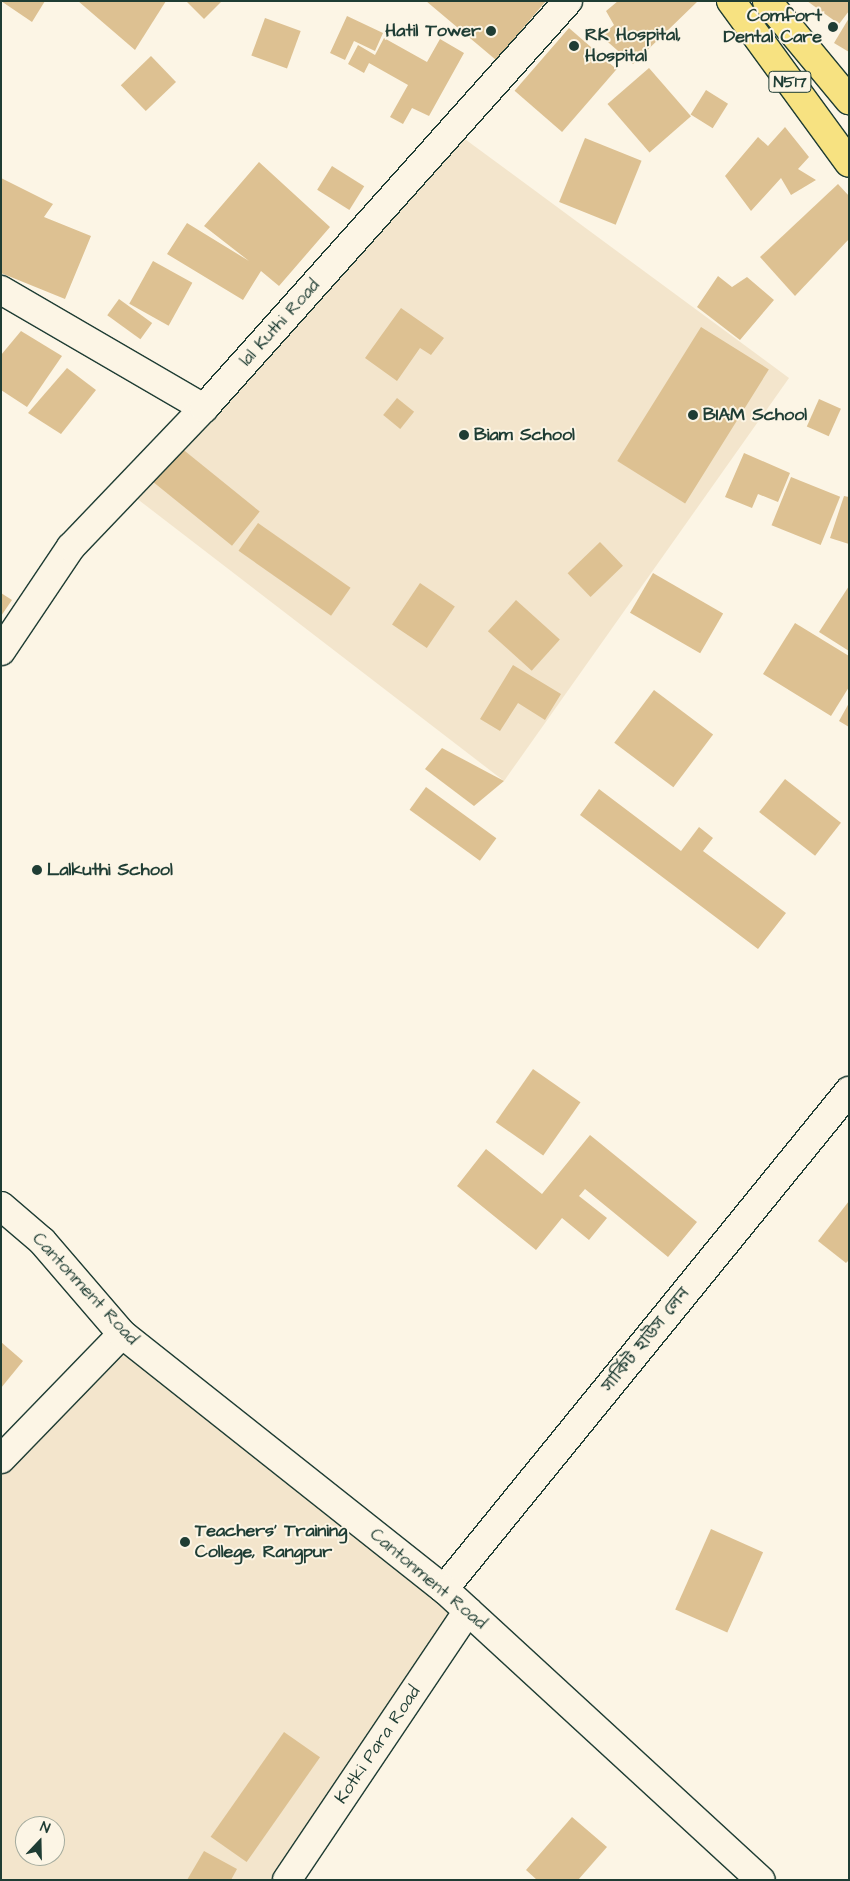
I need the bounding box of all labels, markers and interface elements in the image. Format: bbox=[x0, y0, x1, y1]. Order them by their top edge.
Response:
place label: Comfort Dental Care bbox=[724, 6, 822, 48]
place label: Hatil Tower bbox=[385, 20, 481, 42]
marker: Comfort Dental Care bbox=[826, 20, 840, 34]
marker: Hatil Tower bbox=[485, 25, 497, 37]
place label: RK Hospital, Hospital bbox=[585, 25, 681, 68]
marker: RK Hospital, Hospital bbox=[567, 39, 581, 53]
road number: N517 bbox=[768, 68, 812, 95]
street label: lal Kuthi Road bbox=[235, 275, 325, 371]
place label: BIAM School bbox=[703, 404, 807, 426]
marker: BIAM School bbox=[687, 409, 699, 421]
place label: Biam School bbox=[474, 424, 575, 446]
marker: Biam School bbox=[458, 429, 470, 441]
place label: Lalkuthi School bbox=[47, 859, 173, 881]
marker: Lalkuthi School bbox=[31, 864, 43, 876]
street label: Cantonment Road bbox=[27, 1228, 143, 1350]
street label: সার্কিট হাউস লেন bbox=[597, 1283, 695, 1397]
place label: Teachers' Training College, Rangpur bbox=[195, 1521, 347, 1564]
street label: Cantonment Road bbox=[365, 1524, 491, 1634]
marker: Teachers' Training College, Rangpur bbox=[179, 1536, 191, 1548]
street label: Kotki Para Road bbox=[331, 1682, 425, 1808]
north arrow bbox=[15, 1816, 65, 1866]
text: N bbox=[37, 1817, 53, 1839]

